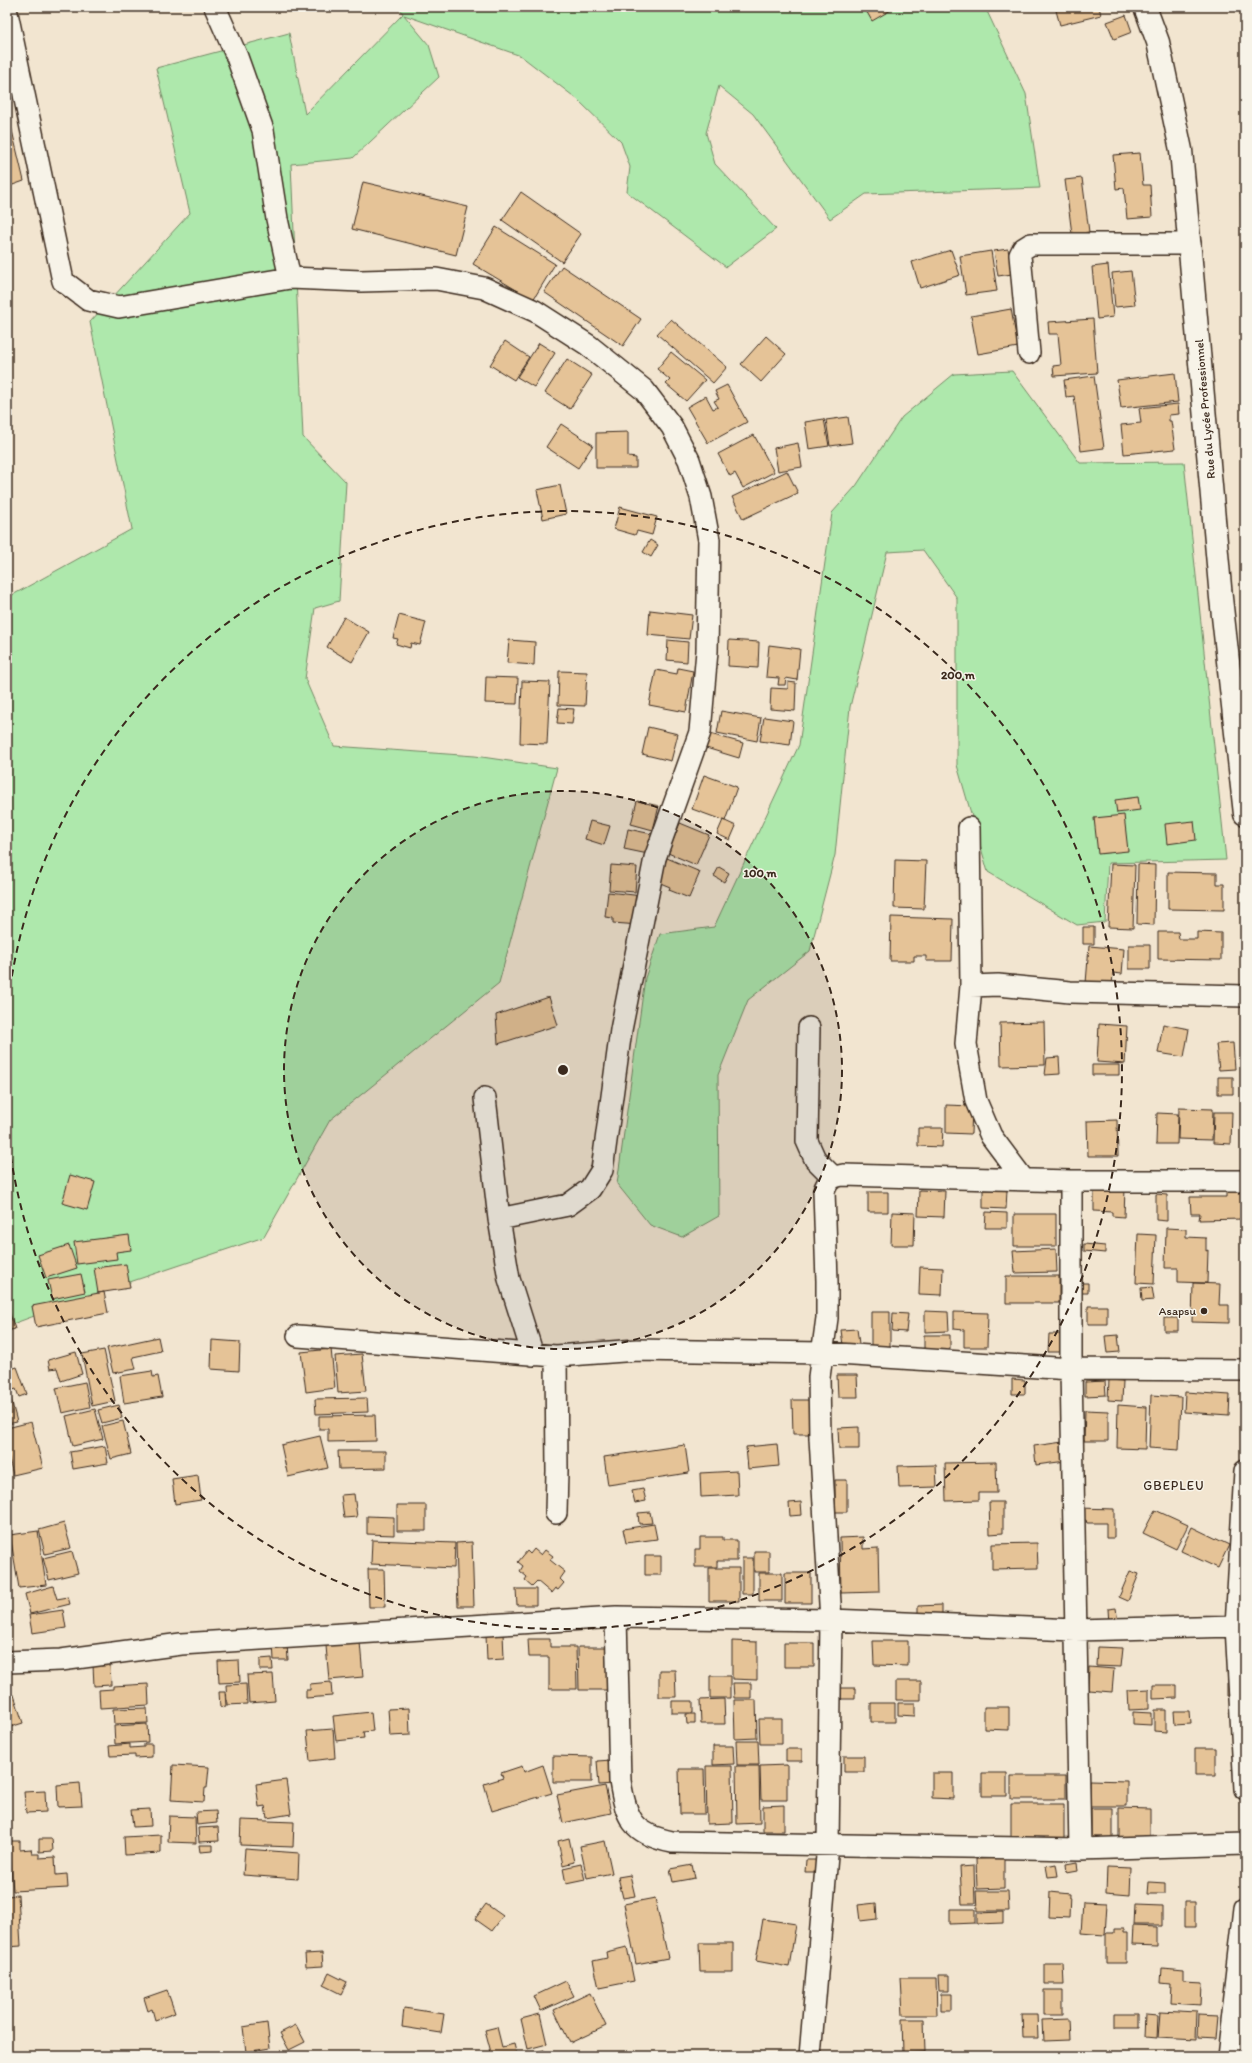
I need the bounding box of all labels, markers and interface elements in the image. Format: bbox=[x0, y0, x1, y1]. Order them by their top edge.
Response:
street label: Rue du Lycée Professionnel bbox=[1192, 338, 1218, 479]
text: 200 m bbox=[941, 668, 976, 682]
text: 100 m bbox=[743, 866, 777, 880]
centre of rings bbox=[556, 1063, 570, 1077]
place label: Asapsu bbox=[1159, 1304, 1196, 1318]
marker: Asapsu bbox=[1199, 1306, 1209, 1316]
district label: GBEPLEU bbox=[1143, 1478, 1205, 1493]

